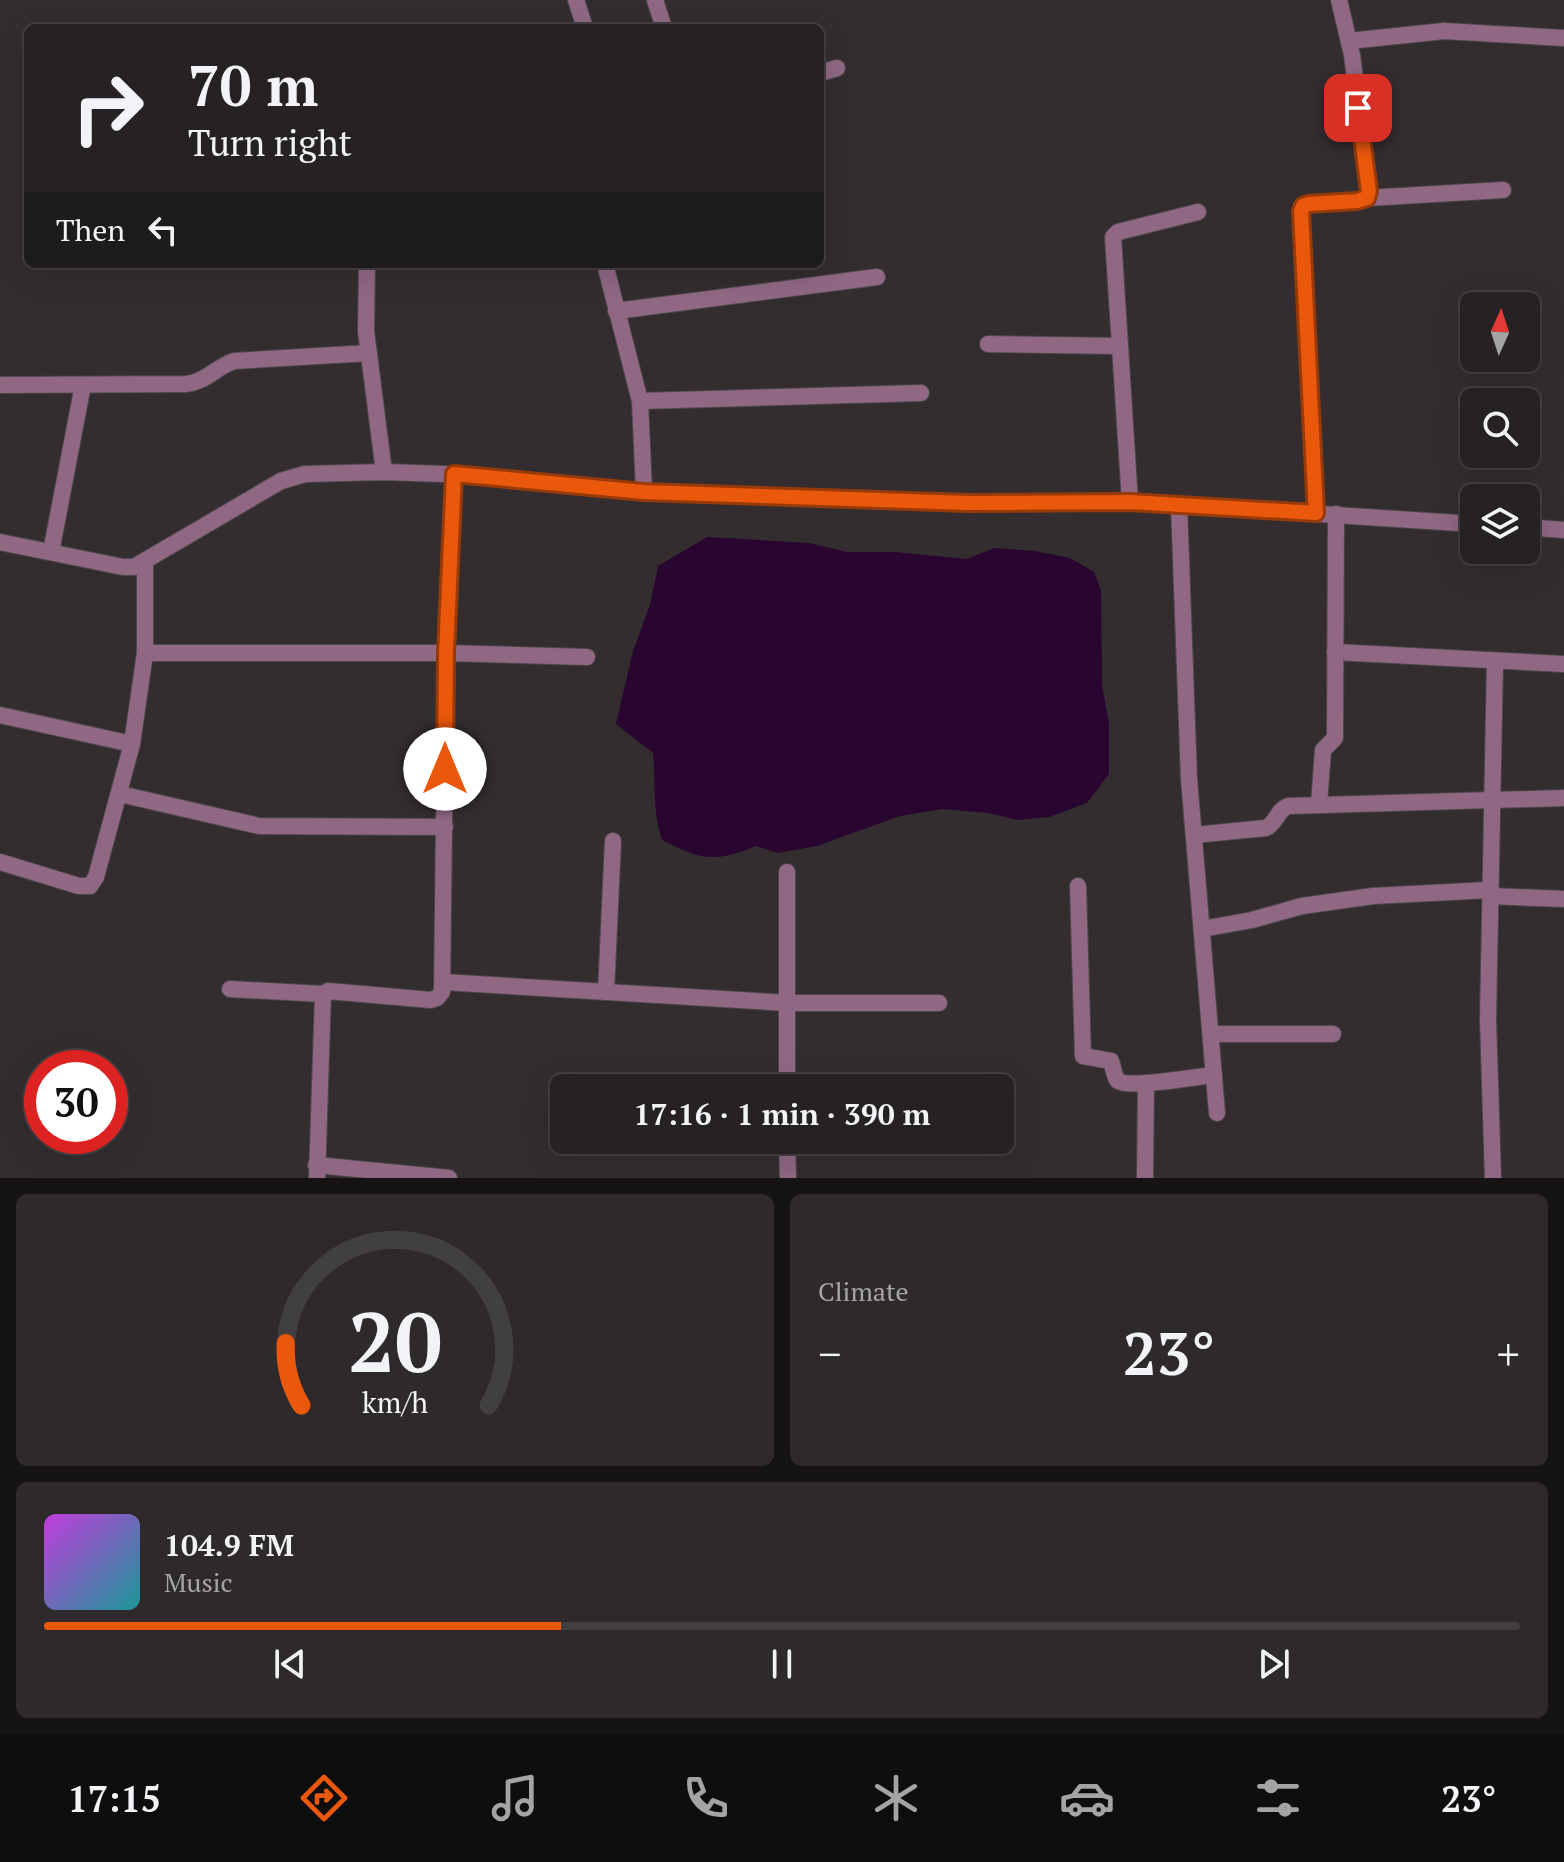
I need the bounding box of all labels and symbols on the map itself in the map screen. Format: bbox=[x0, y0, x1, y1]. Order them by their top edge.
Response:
pin bbox=[1324, 74, 1392, 142]
north arrow bbox=[1460, 292, 1540, 372]
position arrow bbox=[403, 727, 487, 811]
speed limit sign: 30 bbox=[24, 1050, 128, 1154]

